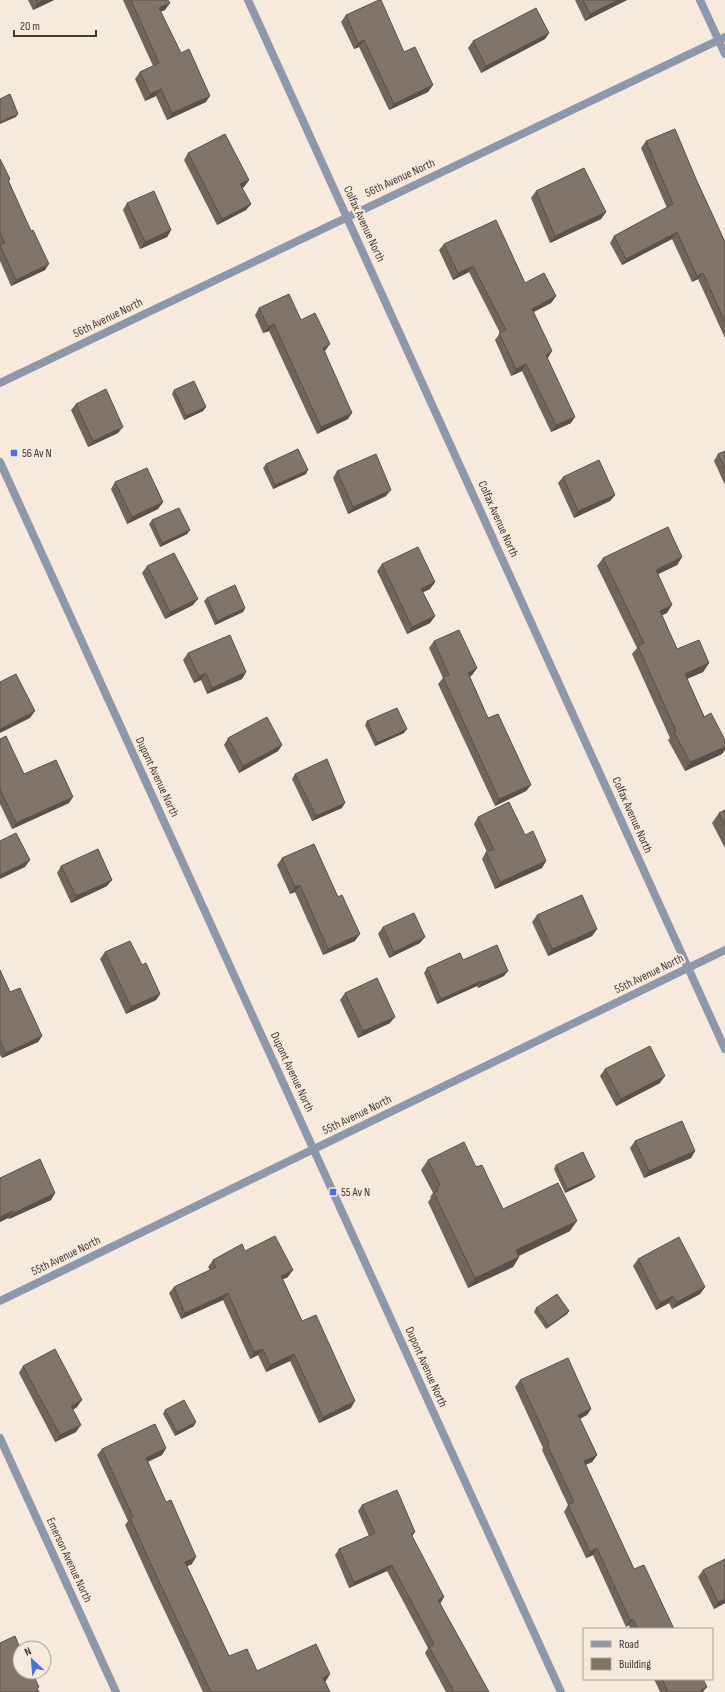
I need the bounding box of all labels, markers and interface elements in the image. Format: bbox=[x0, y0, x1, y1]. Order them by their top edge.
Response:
scale bar bbox=[14, 12, 96, 38]
text: 20 m bbox=[20, 19, 40, 34]
street label: 56th Avenue North bbox=[363, 155, 437, 201]
street label: Colfax Avenue North bbox=[340, 184, 388, 264]
street label: 56th Avenue North bbox=[71, 295, 145, 341]
place label: 56 Av N bbox=[22, 446, 52, 461]
marker: 56 Av N bbox=[9, 448, 19, 458]
street label: Colfax Avenue North bbox=[474, 478, 522, 560]
street label: Dupont Avenue North bbox=[132, 735, 182, 819]
street label: Colfax Avenue North bbox=[608, 774, 656, 856]
street label: 55th Avenue North bbox=[612, 951, 686, 997]
street label: Dupont Avenue North bbox=[267, 1030, 317, 1114]
street label: 55th Avenue North bbox=[320, 1092, 394, 1138]
place label: 55 Av N bbox=[341, 1185, 370, 1200]
marker: 55 Av N bbox=[328, 1187, 338, 1197]
street label: 55th Avenue North bbox=[29, 1233, 103, 1279]
street label: Dupont Avenue North bbox=[402, 1324, 450, 1410]
street label: Emerson Avenue North bbox=[43, 1515, 95, 1605]
legend bbox=[583, 1628, 713, 1680]
text: Road bbox=[619, 1637, 639, 1652]
north arrow bbox=[12, 1640, 52, 1680]
text: N bbox=[22, 1644, 33, 1659]
text: Building bbox=[619, 1657, 651, 1672]

